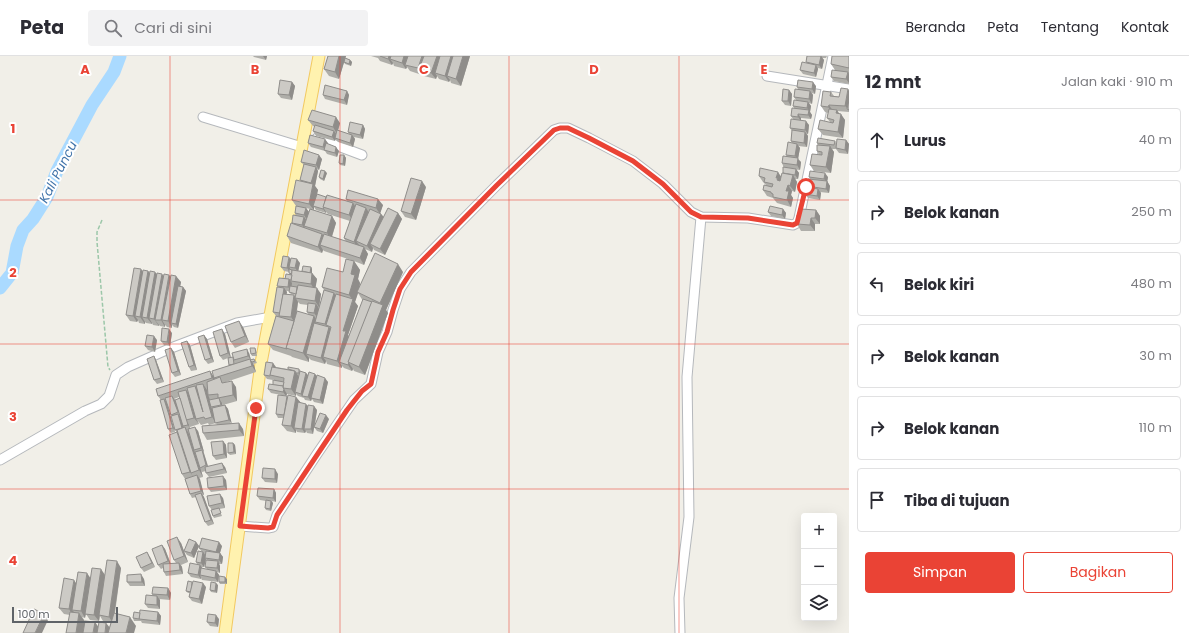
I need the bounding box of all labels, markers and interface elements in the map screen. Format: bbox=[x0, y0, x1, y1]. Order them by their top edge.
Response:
search box bbox=[88, 10, 368, 46]
text: Peta bbox=[20, 14, 64, 41]
icon: search bbox=[102, 17, 124, 39]
text: Cari di sini bbox=[134, 17, 212, 38]
text: Beranda bbox=[906, 17, 965, 37]
text: Peta bbox=[987, 17, 1019, 37]
text: Tentang bbox=[1041, 17, 1099, 37]
text: Kontak bbox=[1121, 17, 1169, 37]
text: A bbox=[80, 60, 90, 79]
text: B bbox=[251, 60, 260, 79]
text: C bbox=[419, 60, 429, 79]
text: D bbox=[589, 60, 599, 79]
text: E bbox=[760, 60, 768, 79]
text: 12 mnt bbox=[865, 70, 921, 94]
text: Jalan kaki · 910 m bbox=[1061, 72, 1173, 91]
text: 1 bbox=[11, 119, 15, 138]
icon: ahead bbox=[866, 129, 888, 151]
text: Lurus bbox=[904, 130, 946, 151]
text: 40 m bbox=[1139, 130, 1172, 149]
water label: Kali Puncu bbox=[34, 138, 82, 206]
route start bbox=[797, 178, 815, 196]
icon: right bbox=[866, 201, 888, 223]
text: Belok kanan bbox=[904, 202, 999, 223]
text: 250 m bbox=[1131, 202, 1172, 221]
text: 2 bbox=[9, 263, 17, 282]
icon: left bbox=[866, 273, 888, 295]
text: Belok kiri bbox=[904, 274, 974, 295]
text: 480 m bbox=[1131, 274, 1172, 293]
icon: right bbox=[866, 345, 888, 367]
text: Belok kanan bbox=[904, 346, 999, 367]
text: 30 m bbox=[1139, 346, 1172, 365]
route end bbox=[247, 399, 265, 417]
text: 3 bbox=[9, 407, 17, 426]
icon: right bbox=[866, 417, 888, 439]
text: Belok kanan bbox=[904, 418, 999, 439]
text: 110 m bbox=[1139, 418, 1172, 437]
icon: arrive bbox=[866, 489, 888, 511]
text: Tiba di tujuan bbox=[904, 490, 1010, 511]
map controls bbox=[801, 513, 837, 621]
button: + bbox=[801, 513, 837, 549]
button: − bbox=[801, 549, 837, 585]
text: 4 bbox=[9, 551, 18, 570]
button: Simpan bbox=[865, 552, 1015, 593]
button: Bagikan bbox=[1023, 552, 1173, 593]
button: layers bbox=[801, 585, 837, 621]
scale bar bbox=[12, 605, 118, 624]
text: 100 m bbox=[18, 606, 50, 622]

